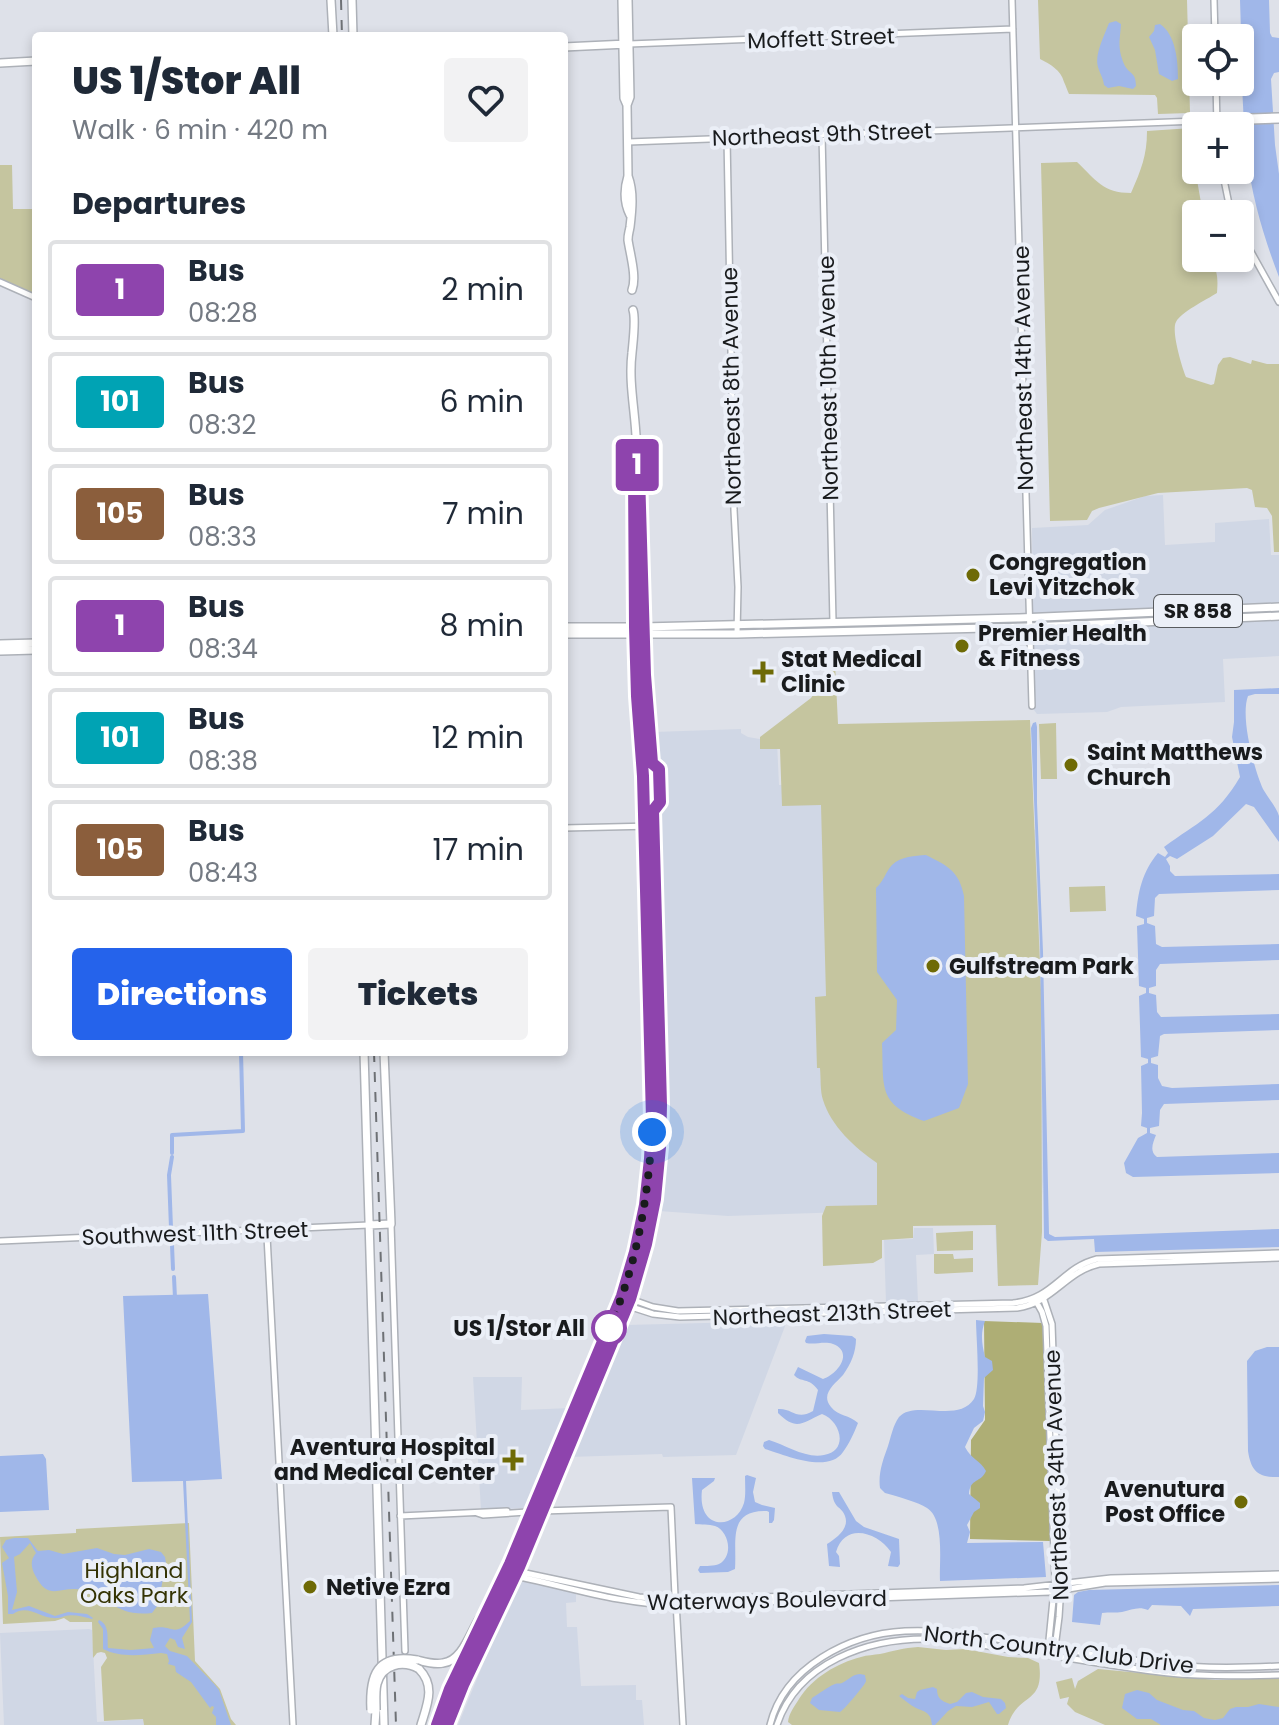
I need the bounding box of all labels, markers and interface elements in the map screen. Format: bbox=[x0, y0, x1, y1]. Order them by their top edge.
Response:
street label: Moffett Street bbox=[747, 20, 895, 57]
map controls bbox=[1182, 24, 1254, 272]
button: locate bbox=[1182, 24, 1254, 96]
text: US 1/Stor All bbox=[72, 54, 301, 107]
button: heart bbox=[444, 58, 528, 142]
text: Walk · 6 min · 420 m bbox=[72, 112, 328, 148]
button: + bbox=[1182, 112, 1254, 184]
street label: Northeast 9th Street bbox=[712, 115, 932, 154]
text: Departures bbox=[72, 182, 246, 225]
button: − bbox=[1182, 200, 1254, 272]
street label: Northeast 14th Avenue bbox=[1006, 245, 1041, 491]
text: Bus bbox=[188, 249, 245, 292]
street label: Northeast 10th Avenue bbox=[811, 255, 846, 501]
street label: Northeast 8th Avenue bbox=[714, 267, 749, 505]
text: 2 min bbox=[441, 268, 524, 311]
text: 1 bbox=[115, 270, 125, 309]
text: 08:28 bbox=[188, 295, 258, 331]
text: Bus bbox=[188, 361, 245, 404]
text: 6 min bbox=[439, 380, 524, 423]
text: 101 bbox=[100, 382, 140, 421]
text: 08:32 bbox=[188, 407, 257, 443]
line badge: 1 bbox=[611, 439, 663, 491]
text: 1 bbox=[632, 445, 642, 484]
text: Bus bbox=[188, 473, 245, 516]
text: 7 min bbox=[442, 492, 524, 535]
text: 105 bbox=[97, 494, 143, 533]
text: 08:33 bbox=[188, 519, 257, 555]
place label: Congregation Levi Yitzchok bbox=[989, 547, 1147, 603]
marker: Congregation Levi Yitzchok bbox=[964, 566, 982, 584]
text: Bus bbox=[188, 585, 245, 628]
road number: SR 858 bbox=[1154, 595, 1242, 627]
text: 8 min bbox=[440, 604, 524, 647]
text: 1 bbox=[115, 606, 125, 645]
place label: Premier Health & Fitness bbox=[978, 618, 1147, 674]
text: 08:34 bbox=[188, 631, 258, 667]
marker: Premier Health & Fitness bbox=[953, 637, 971, 655]
place label: Stat Medical Clinic bbox=[781, 644, 922, 700]
marker: Stat Medical Clinic bbox=[752, 661, 774, 683]
text: Bus bbox=[188, 697, 245, 740]
text: 12 min bbox=[432, 716, 524, 759]
text: 101 bbox=[100, 718, 140, 757]
place label: Saint Matthews Church bbox=[1087, 737, 1263, 793]
text: 08:38 bbox=[188, 743, 258, 779]
marker: Saint Matthews Church bbox=[1062, 756, 1080, 774]
text: Bus bbox=[188, 809, 245, 852]
text: 17 min bbox=[433, 828, 524, 871]
text: 105 bbox=[97, 830, 143, 869]
text: 08:43 bbox=[188, 855, 258, 891]
button: Directions bbox=[72, 948, 292, 1040]
button: Tickets bbox=[308, 948, 528, 1040]
place label: Gulfstream Park bbox=[949, 951, 1134, 982]
marker: Gulfstream Park bbox=[924, 957, 942, 975]
your location bbox=[632, 1112, 672, 1152]
street label: Southwest 11th Street bbox=[81, 1214, 309, 1253]
street label: Northeast 213th Street bbox=[712, 1294, 952, 1333]
marker: US 1/Stor All bbox=[592, 1311, 626, 1345]
place label: US 1/Stor All bbox=[453, 1313, 585, 1344]
street label: Northeast 34th Avenue bbox=[1037, 1349, 1076, 1601]
place label: Aventura Hospital and Medical Center bbox=[274, 1432, 495, 1488]
marker: Aventura Hospital and Medical Center bbox=[502, 1449, 524, 1471]
place label: Avenutura Post Office bbox=[1104, 1474, 1225, 1530]
marker: Avenutura Post Office bbox=[1232, 1493, 1250, 1511]
park label: Highland Oaks Park bbox=[80, 1555, 189, 1611]
place label: Netive Ezra bbox=[326, 1572, 451, 1603]
marker: Netive Ezra bbox=[301, 1578, 319, 1596]
street label: Waterways Boulevard bbox=[647, 1583, 887, 1618]
street label: North Country Club Drive bbox=[922, 1618, 1196, 1681]

